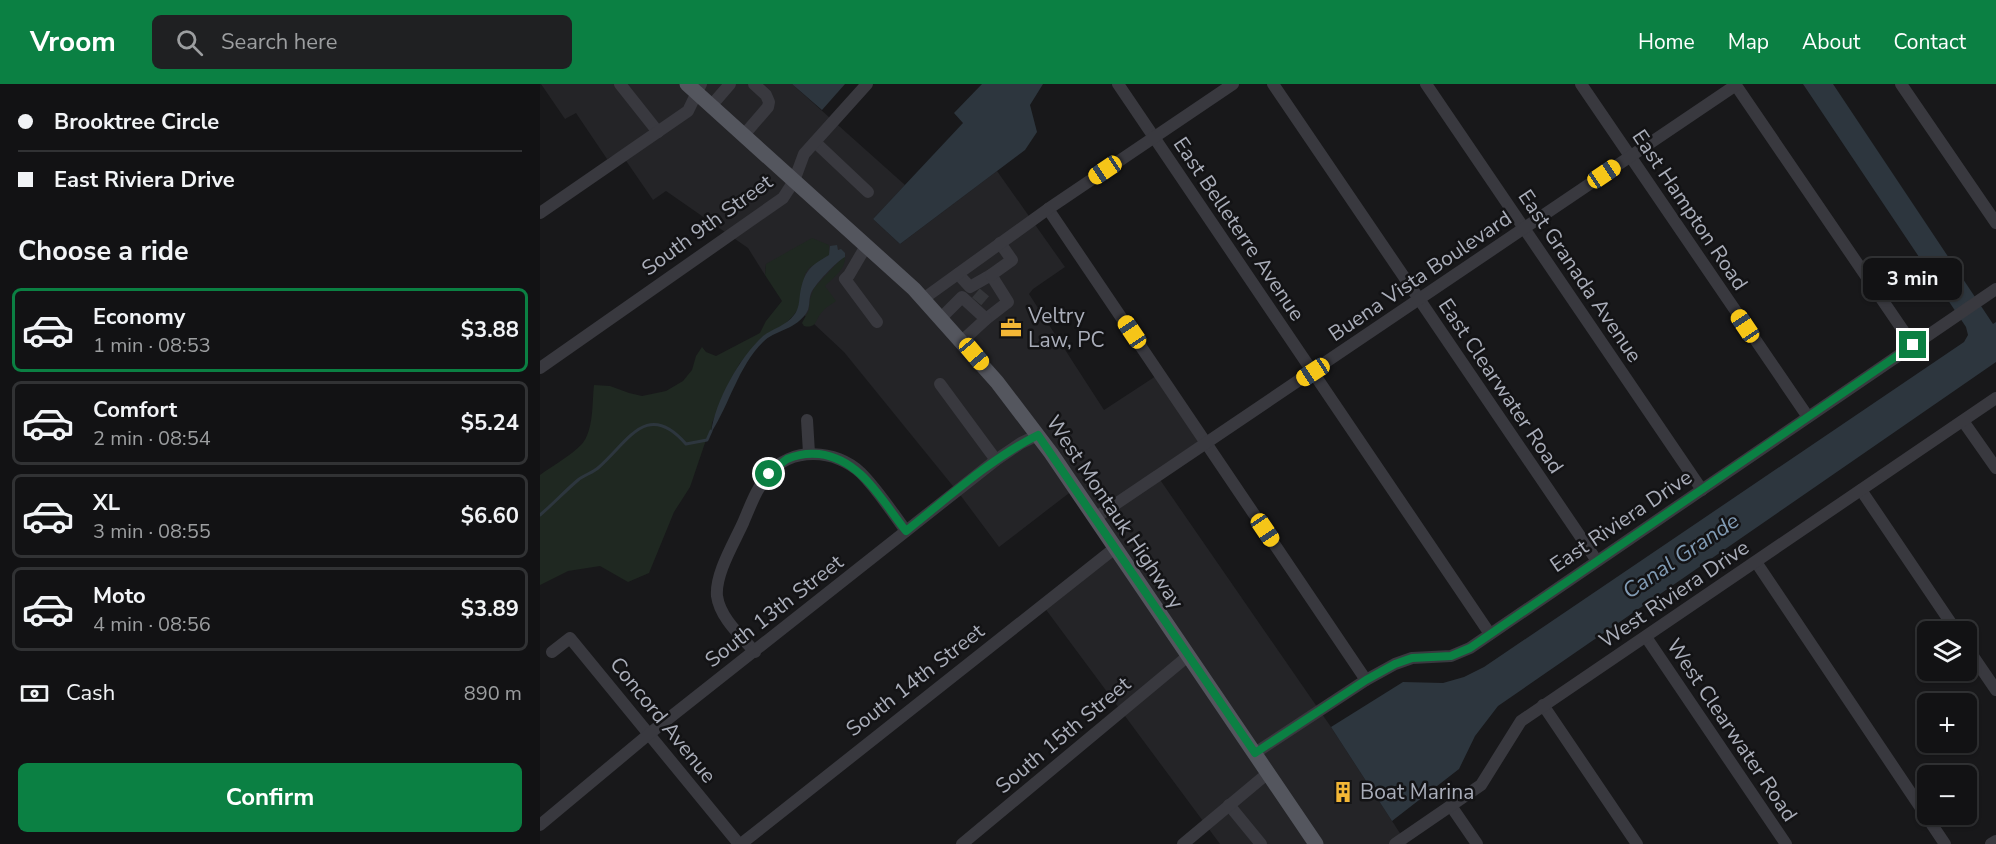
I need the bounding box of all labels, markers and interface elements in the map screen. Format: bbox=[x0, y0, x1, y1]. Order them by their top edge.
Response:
search box bbox=[152, 15, 572, 69]
text: Vroom bbox=[30, 23, 116, 61]
icon: search bbox=[173, 26, 206, 59]
text: Search here bbox=[221, 27, 338, 57]
text: Home bbox=[1638, 28, 1695, 56]
text: Map bbox=[1728, 28, 1769, 56]
text: About bbox=[1802, 28, 1860, 56]
text: Contact bbox=[1893, 28, 1966, 56]
text: Brooktree Circle bbox=[54, 107, 219, 137]
street label: East Hampton Road bbox=[1626, 124, 1754, 296]
street label: East Belleterre Avenue bbox=[1167, 132, 1311, 326]
car bbox=[1085, 152, 1125, 188]
car bbox=[1584, 156, 1624, 192]
text: East Riviera Drive bbox=[54, 165, 235, 195]
street label: South 9th Street bbox=[636, 168, 779, 282]
street label: East Granada Avenue bbox=[1512, 184, 1648, 368]
street label: Buena Vista Boulevard bbox=[1323, 204, 1517, 348]
text: Choose a ride bbox=[18, 233, 189, 270]
callout: 3 min bbox=[1864, 258, 1962, 300]
text: 3 min bbox=[1887, 265, 1938, 292]
street label: East Clearwater Road bbox=[1432, 293, 1570, 479]
text: Economy bbox=[93, 302, 185, 332]
place label: Veltry Law, PC bbox=[1027, 302, 1105, 354]
icon: car bbox=[21, 303, 75, 357]
car bbox=[1727, 306, 1763, 346]
car bbox=[1114, 312, 1150, 352]
text: $3.88 bbox=[461, 315, 519, 345]
office icon: Veltry Law, PC bbox=[999, 316, 1023, 340]
route end bbox=[1899, 331, 1926, 358]
text: 1 min · 08:53 bbox=[93, 332, 211, 359]
car bbox=[956, 334, 992, 374]
car bbox=[1293, 355, 1333, 389]
text: Comfort bbox=[93, 395, 177, 425]
icon: car bbox=[21, 396, 75, 450]
text: $5.24 bbox=[461, 408, 519, 438]
street label: West Montauk Highway bbox=[1040, 410, 1190, 614]
text: 2 min · 08:54 bbox=[93, 425, 211, 452]
route start bbox=[755, 460, 782, 487]
street label: East Riviera Drive bbox=[1545, 463, 1697, 579]
text: XL bbox=[93, 488, 120, 518]
icon: car bbox=[21, 489, 75, 543]
text: $6.60 bbox=[461, 501, 519, 531]
water label: Canal Grande bbox=[1617, 506, 1746, 606]
car bbox=[1247, 510, 1283, 550]
text: 3 min · 08:55 bbox=[93, 518, 211, 545]
street label: West Riviera Drive bbox=[1593, 533, 1755, 655]
street label: South 13th Street bbox=[699, 548, 849, 674]
text: Moto bbox=[93, 581, 146, 611]
icon: car bbox=[21, 582, 75, 636]
text: $3.89 bbox=[461, 594, 519, 624]
text: 4 min · 08:56 bbox=[93, 611, 211, 638]
street label: South 14th Street bbox=[840, 617, 990, 743]
map controls bbox=[1917, 621, 1977, 825]
button: layers bbox=[1917, 621, 1977, 681]
street label: West Clearwater Road bbox=[1660, 633, 1804, 827]
street label: Concord Avenue bbox=[603, 651, 723, 789]
street label: South 15th Street bbox=[990, 670, 1137, 800]
icon: cash bbox=[18, 677, 51, 710]
text: Cash bbox=[66, 678, 115, 708]
text: 890 m bbox=[464, 680, 522, 707]
button: + bbox=[1917, 693, 1977, 753]
button: Confirm bbox=[18, 763, 522, 832]
button: − bbox=[1917, 765, 1977, 825]
place label: Boat Marina bbox=[1360, 778, 1474, 806]
building icon: Boat Marina bbox=[1331, 780, 1355, 804]

